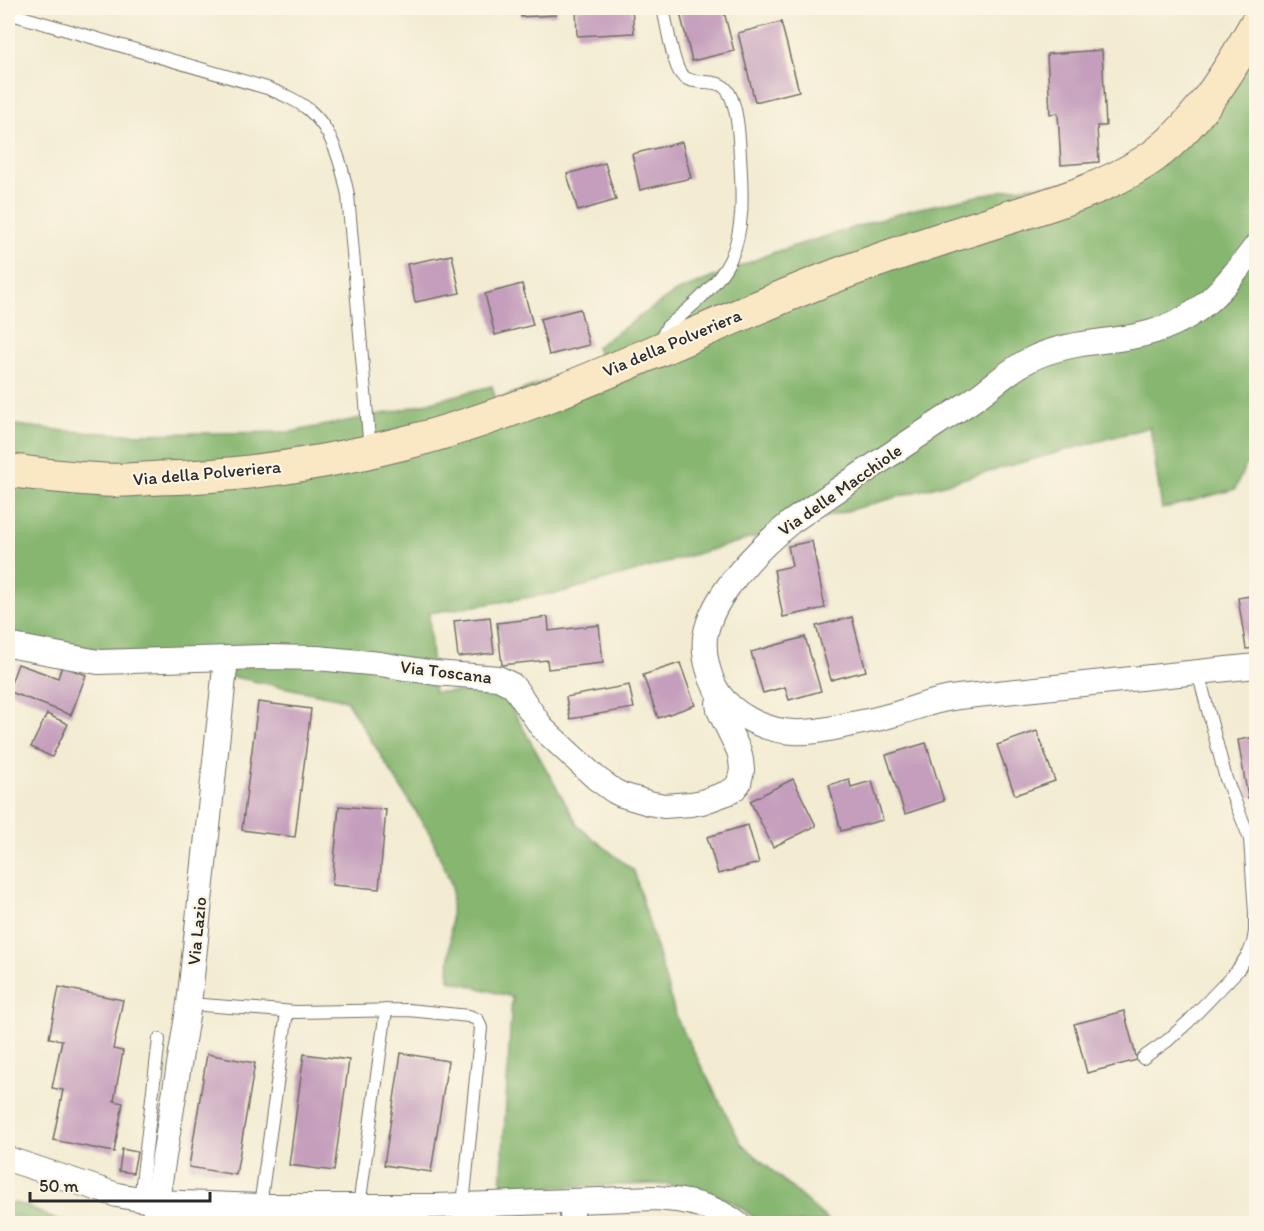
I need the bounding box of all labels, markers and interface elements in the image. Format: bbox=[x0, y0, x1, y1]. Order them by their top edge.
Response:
street label: Via della Polveriera bbox=[599, 304, 745, 382]
street label: Via delle Macchiole bbox=[774, 439, 906, 541]
street label: Via della Polveriera bbox=[132, 456, 283, 490]
street label: Via Toscana bbox=[399, 655, 493, 689]
street label: Via Lazio bbox=[182, 896, 212, 966]
scale bar bbox=[30, 1165, 210, 1203]
text: 50 m bbox=[39, 1175, 79, 1197]

